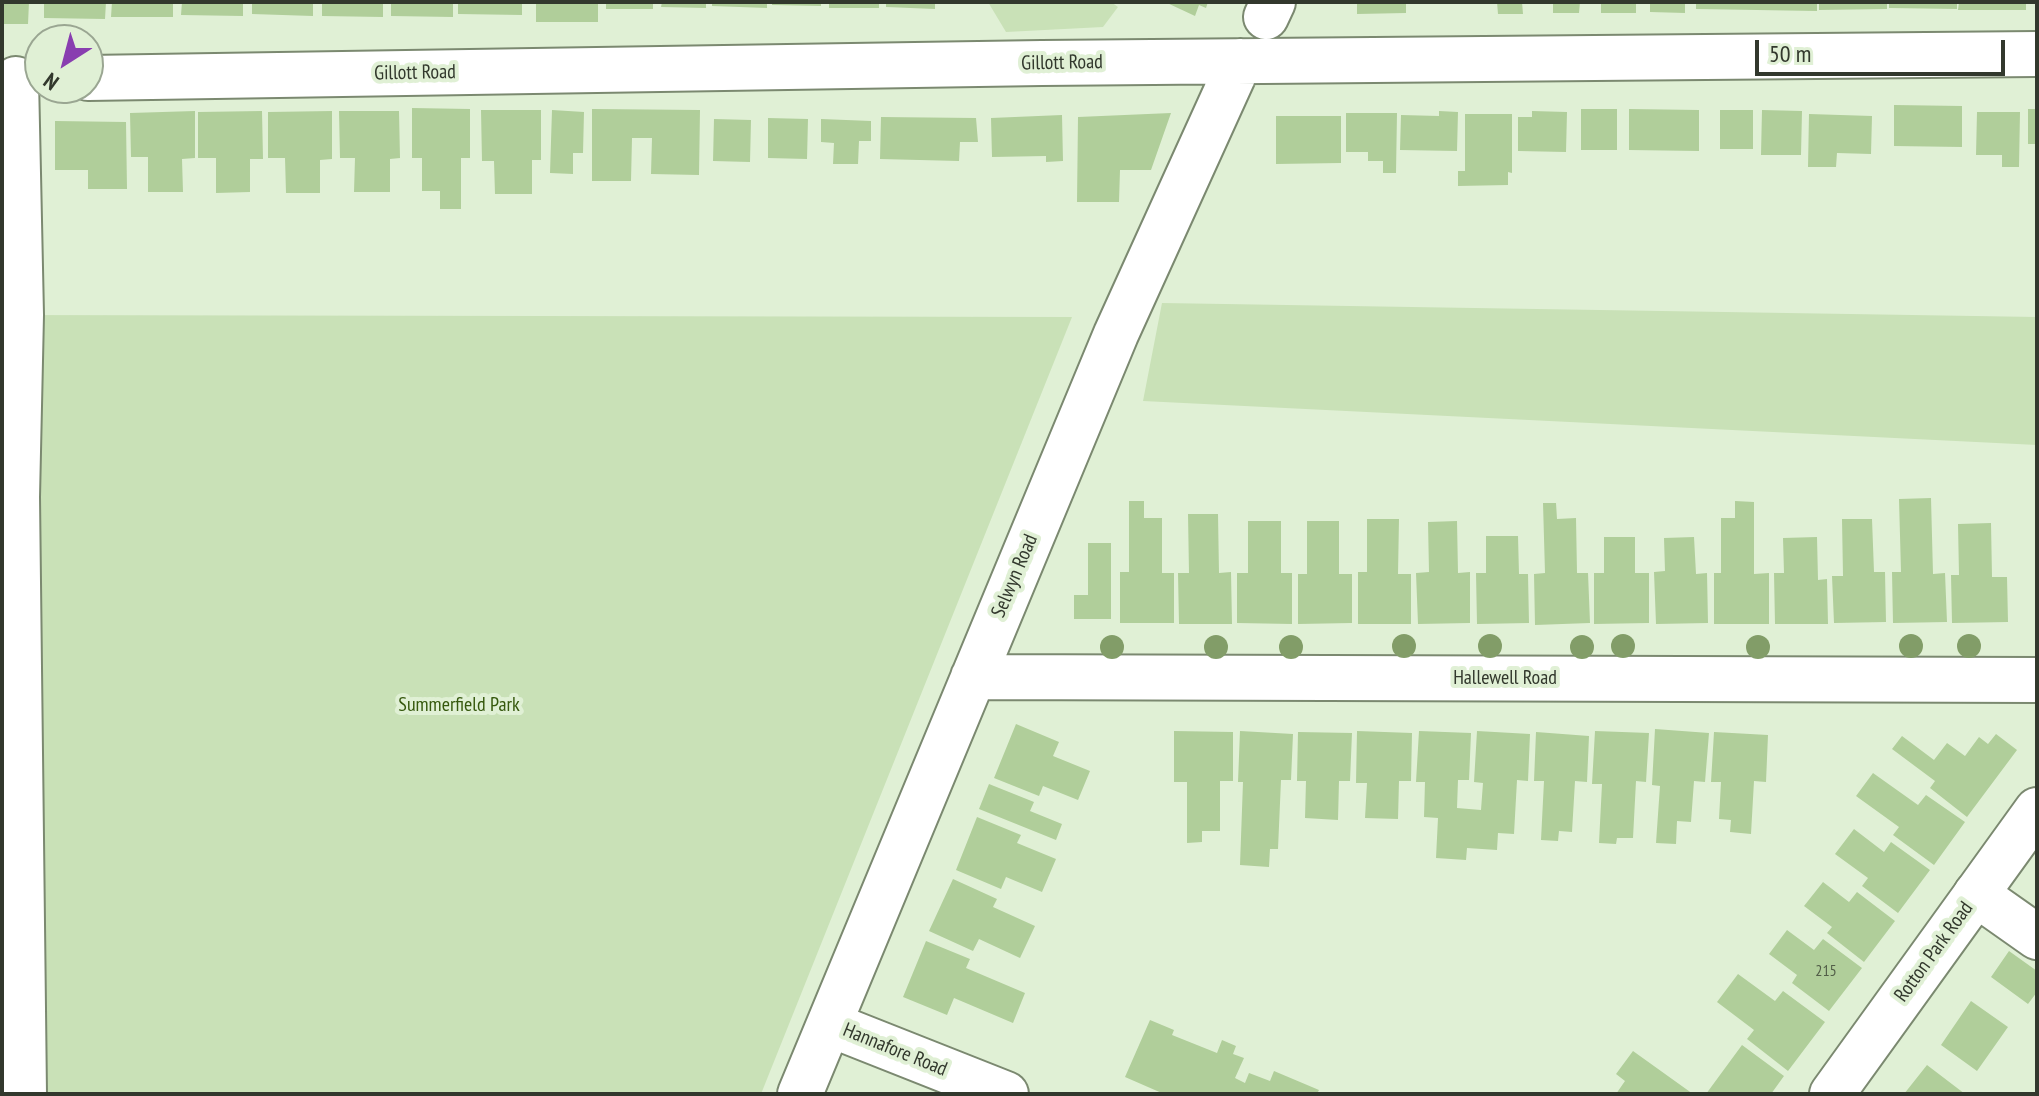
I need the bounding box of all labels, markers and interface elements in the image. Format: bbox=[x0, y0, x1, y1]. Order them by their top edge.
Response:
north arrow bbox=[24, 24, 104, 104]
scale bar bbox=[1759, 24, 2009, 74]
text: 50 m bbox=[1769, 38, 1811, 69]
street label: Gillott Road bbox=[1021, 50, 1103, 76]
street label: Gillott Road bbox=[374, 60, 456, 86]
text: N bbox=[38, 67, 64, 97]
street label: Selwyn Road bbox=[987, 531, 1043, 621]
street label: Hallewell Road bbox=[1453, 666, 1557, 690]
park label: Summerfield Park bbox=[398, 693, 520, 717]
street label: Rotton Park Road bbox=[1890, 897, 1978, 1007]
house number: 215 bbox=[1815, 961, 1837, 981]
street label: Hannafore Road bbox=[840, 1018, 950, 1082]

